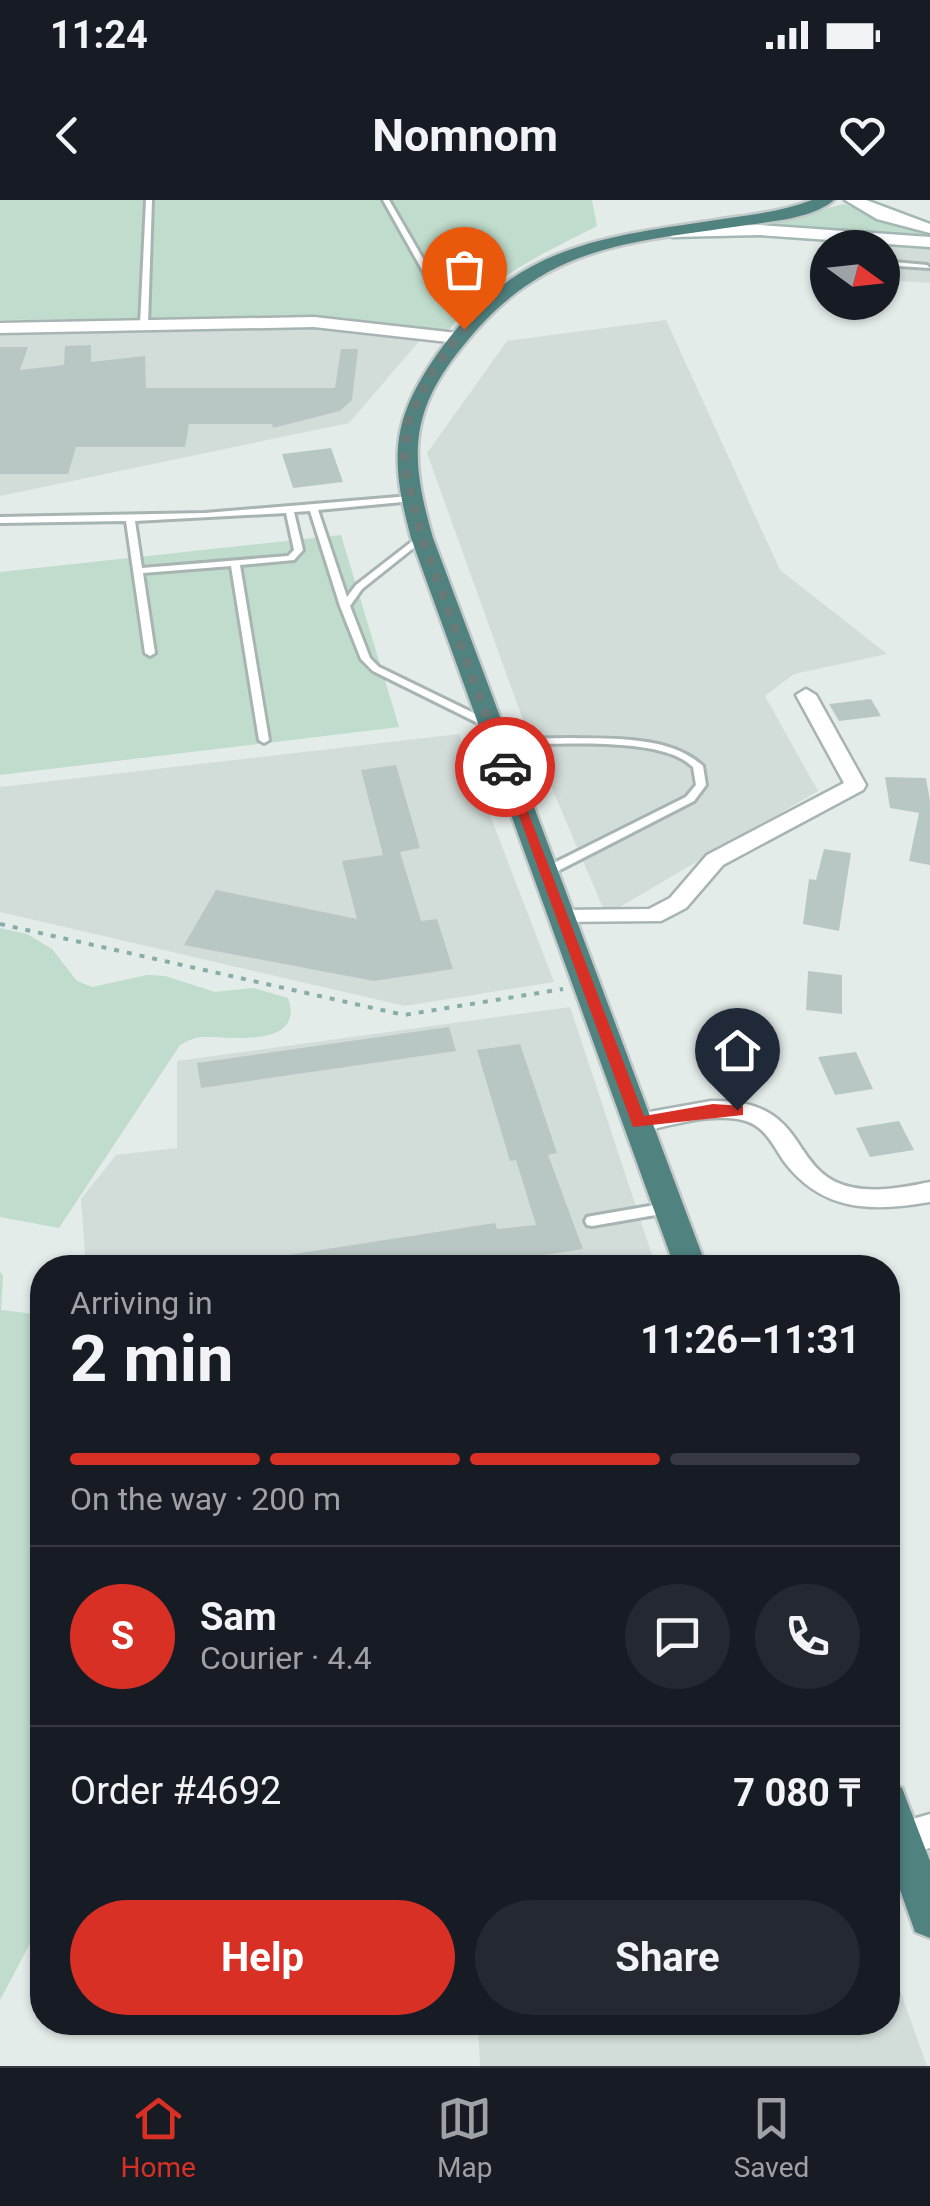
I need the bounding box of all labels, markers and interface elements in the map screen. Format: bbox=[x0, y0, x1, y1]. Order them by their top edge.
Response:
text: 11:24 bbox=[50, 13, 148, 57]
icon: back bbox=[40, 108, 95, 163]
icon: heart bbox=[835, 108, 890, 163]
text: Nomnom bbox=[372, 109, 558, 162]
pin bbox=[422, 227, 507, 330]
north arrow bbox=[810, 230, 900, 320]
map controls bbox=[810, 230, 900, 320]
icon: bag bbox=[437, 242, 492, 297]
courier bbox=[455, 717, 555, 817]
icon: car bbox=[478, 740, 533, 795]
pin bbox=[695, 1008, 780, 1111]
icon: home bbox=[710, 1023, 765, 1078]
text: Arriving in bbox=[70, 1284, 213, 1322]
text: 11:26–11:31 bbox=[640, 1318, 860, 1362]
text: 2 min bbox=[70, 1321, 233, 1397]
text: On the way · 200 m bbox=[70, 1480, 341, 1518]
button: chat bbox=[625, 1584, 730, 1689]
button: phone bbox=[755, 1584, 860, 1689]
text: Sam bbox=[200, 1595, 277, 1639]
text: S bbox=[111, 1614, 134, 1658]
text: Courier · 4.4 bbox=[200, 1639, 372, 1677]
text: Order #4692 bbox=[70, 1769, 281, 1813]
text: 7 080 ₸ bbox=[733, 1771, 860, 1815]
button: Help bbox=[70, 1900, 455, 2015]
button: Share bbox=[475, 1900, 860, 2015]
tab: Home bbox=[121, 2091, 196, 2184]
tab: Map bbox=[437, 2091, 493, 2184]
tab: Saved bbox=[734, 2091, 809, 2184]

